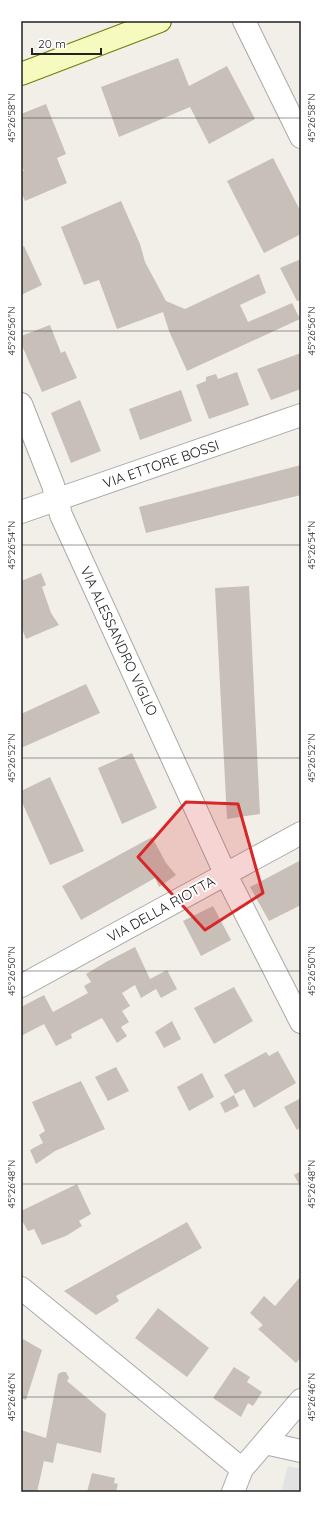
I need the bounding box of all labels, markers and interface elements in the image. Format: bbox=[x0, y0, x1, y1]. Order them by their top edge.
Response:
scale bar bbox=[32, 30, 101, 56]
text: 20 m bbox=[38, 36, 66, 51]
text: 45°26'58"N bbox=[5, 94, 18, 142]
text: 45°26'58"N bbox=[305, 94, 318, 142]
text: 45°26'56"N bbox=[5, 307, 18, 355]
text: 45°26'56"N bbox=[305, 307, 318, 355]
street label: VIA ETTORE BOSSI bbox=[101, 436, 221, 492]
text: 45°26'54"N bbox=[5, 521, 18, 569]
text: 45°26'54"N bbox=[305, 521, 318, 569]
street label: VIA ALESSANDRO VIGLIO bbox=[76, 563, 162, 719]
text: 45°26'52"N bbox=[5, 733, 18, 783]
text: 45°26'52"N bbox=[305, 733, 318, 783]
street label: VIA DELLA RIOTTA bbox=[104, 872, 218, 946]
text: 45°26'50"N bbox=[5, 946, 18, 996]
text: 45°26'50"N bbox=[305, 946, 318, 996]
text: 45°26'48"N bbox=[5, 1160, 18, 1208]
text: 45°26'48"N bbox=[305, 1160, 318, 1208]
text: 45°26'46"N bbox=[5, 1373, 18, 1421]
text: 45°26'46"N bbox=[305, 1373, 318, 1421]

